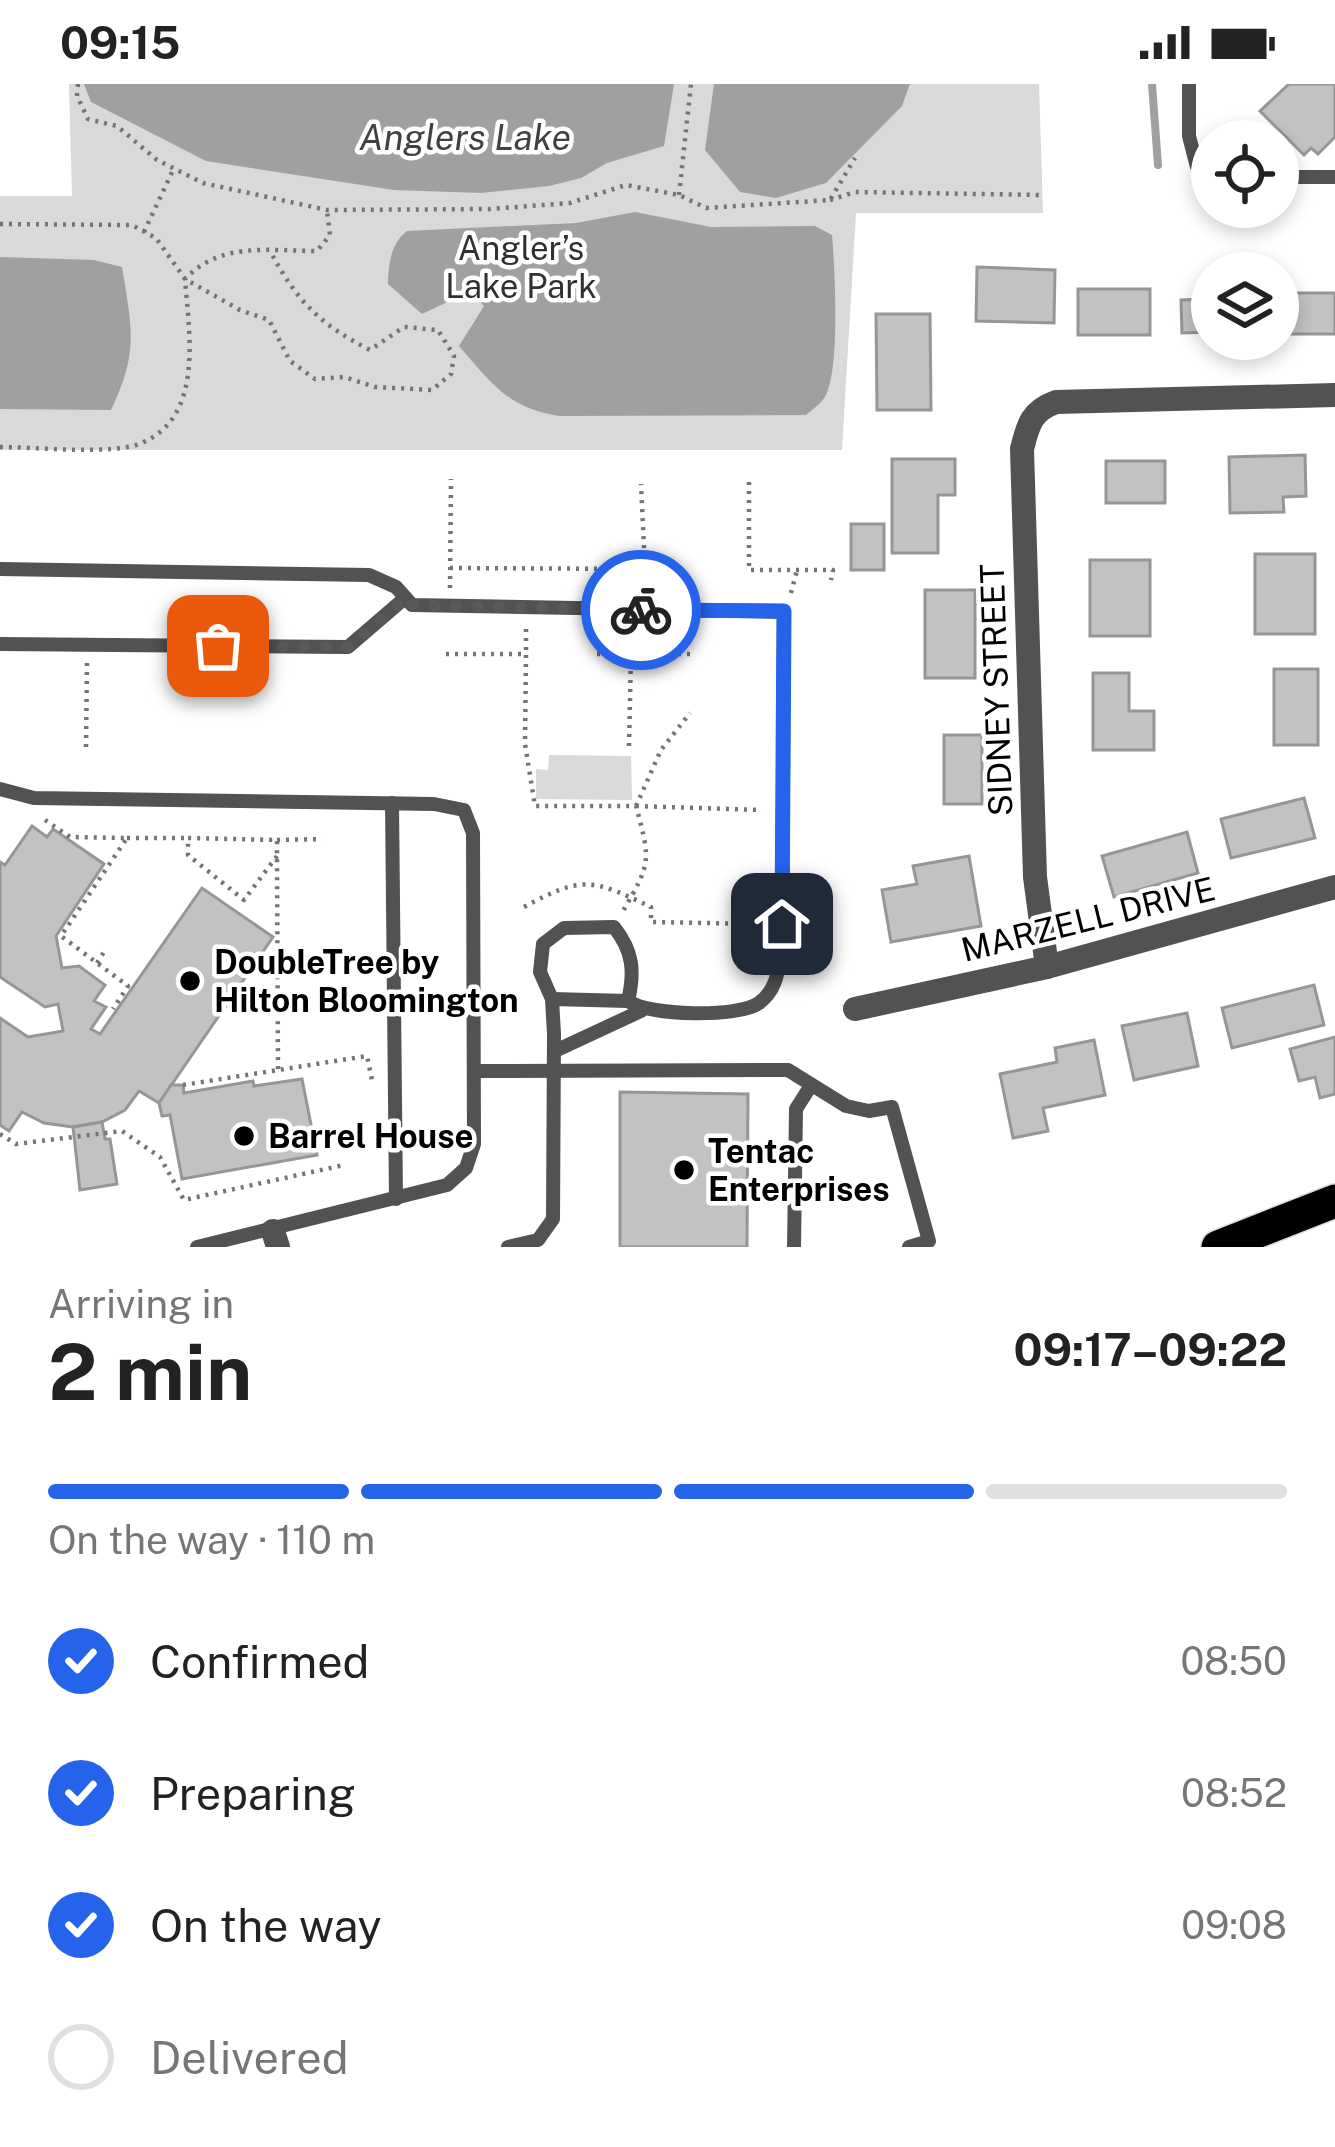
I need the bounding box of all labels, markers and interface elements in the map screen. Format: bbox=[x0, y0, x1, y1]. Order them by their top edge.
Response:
text: 09:15 bbox=[60, 16, 180, 69]
water label: Anglers Lake bbox=[359, 116, 571, 158]
map controls bbox=[1191, 120, 1299, 360]
button: locate bbox=[1191, 120, 1299, 228]
park label: Angler’s Lake Park bbox=[445, 229, 597, 305]
button: layers bbox=[1191, 252, 1299, 360]
courier bbox=[581, 550, 701, 670]
street label: SIDNEY STREET bbox=[973, 563, 1019, 817]
icon: bike bbox=[608, 577, 674, 643]
pin bbox=[167, 595, 269, 697]
icon: bag bbox=[185, 613, 251, 679]
street label: MARZELL DRIVE bbox=[957, 869, 1219, 969]
pin bbox=[731, 873, 833, 975]
icon: home bbox=[749, 891, 815, 957]
place label: DoubleTree by Hilton Bloomington bbox=[214, 943, 519, 1019]
marker: DoubleTree by Hilton Bloomington bbox=[177, 968, 203, 994]
place label: Barrel House bbox=[268, 1117, 474, 1155]
marker: Barrel House bbox=[231, 1123, 257, 1149]
place label: Tentac Enterprises bbox=[708, 1132, 890, 1208]
marker: Tentac Enterprises bbox=[671, 1157, 697, 1183]
text: Arriving in bbox=[48, 1281, 234, 1327]
text: 09:17–09:22 bbox=[1014, 1323, 1287, 1376]
text: 2 min bbox=[48, 1326, 252, 1418]
text: On the way · 110 m bbox=[48, 1517, 375, 1563]
icon: check bbox=[48, 1628, 114, 1694]
text: Confirmed bbox=[150, 1635, 369, 1688]
text: 08:50 bbox=[1180, 1638, 1287, 1684]
icon: check bbox=[48, 1760, 114, 1826]
text: Preparing bbox=[150, 1767, 356, 1820]
text: 08:52 bbox=[1181, 1770, 1287, 1816]
icon: check bbox=[48, 1892, 114, 1958]
text: On the way bbox=[150, 1899, 382, 1952]
text: 09:08 bbox=[1181, 1902, 1287, 1948]
text: Delivered bbox=[150, 2031, 349, 2084]

